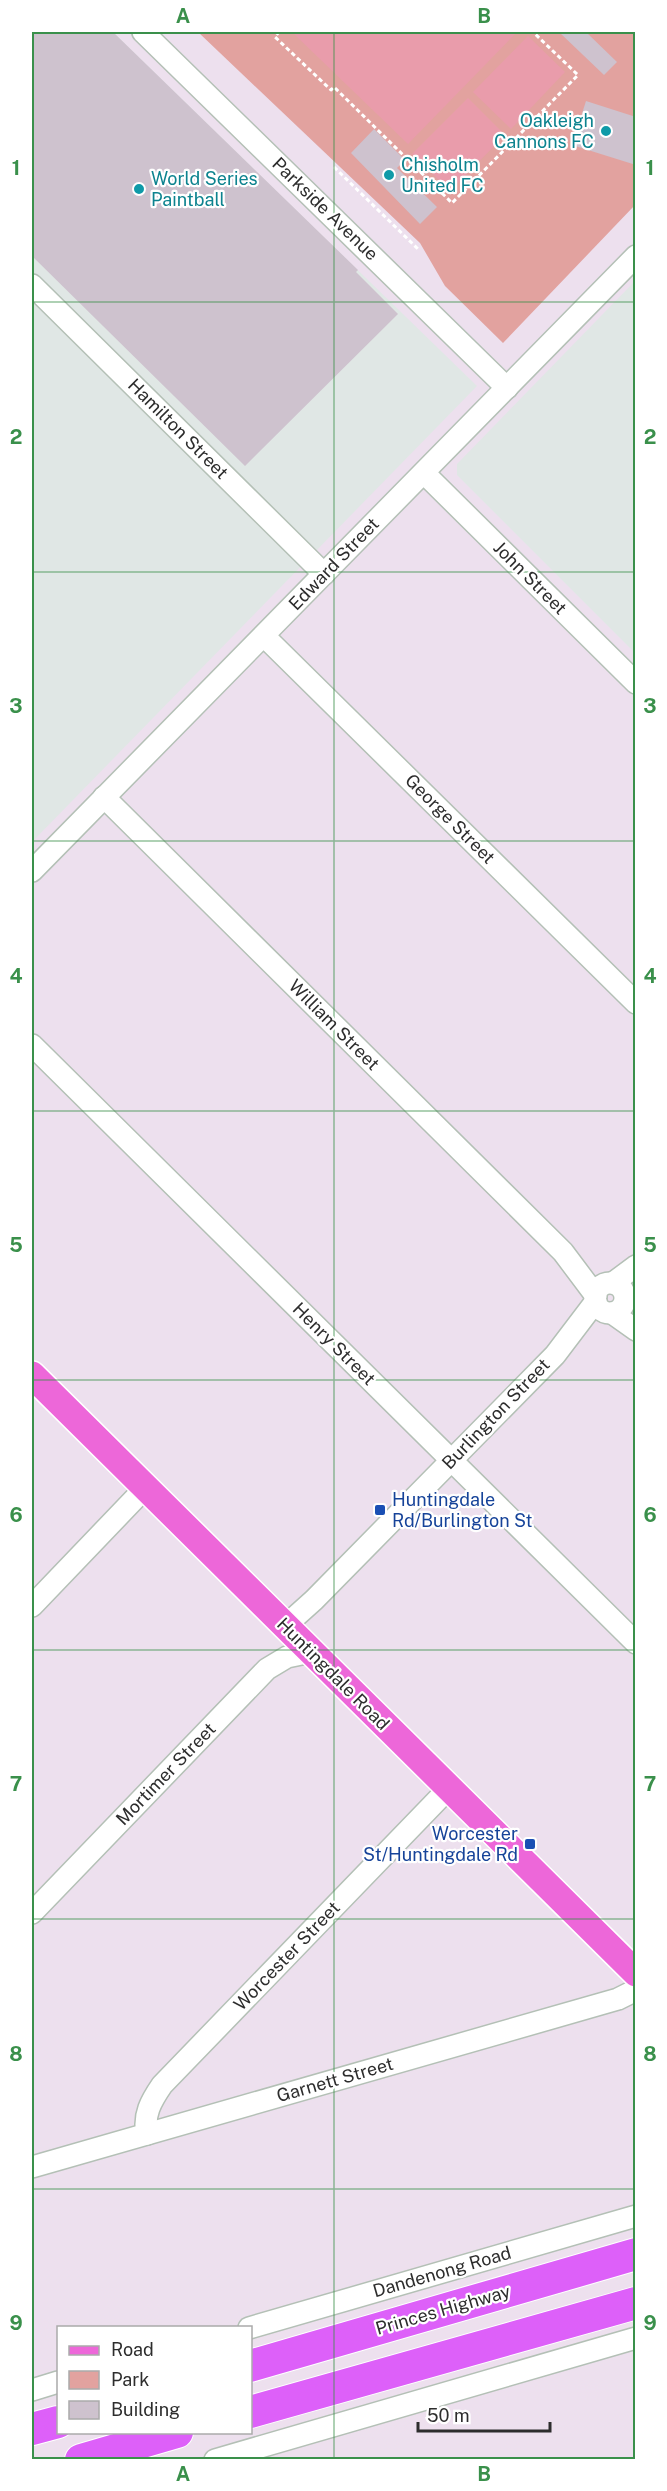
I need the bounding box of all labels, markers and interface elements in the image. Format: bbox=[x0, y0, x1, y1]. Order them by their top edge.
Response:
text: A bbox=[176, 4, 190, 28]
text: B bbox=[477, 4, 491, 28]
place label: Oakleigh Cannons FC bbox=[494, 110, 594, 152]
marker: Oakleigh Cannons FC bbox=[599, 124, 613, 138]
street label: Parkside Avenue bbox=[268, 153, 383, 264]
place label: Chisholm United FC bbox=[401, 154, 484, 196]
text: 1 bbox=[12, 156, 20, 180]
text: 1 bbox=[646, 156, 654, 180]
place label: World Series Paintball bbox=[151, 168, 258, 210]
marker: Chisholm United FC bbox=[382, 168, 396, 182]
marker: World Series Paintball bbox=[132, 182, 146, 196]
street label: Hamilton Street bbox=[124, 374, 233, 483]
text: 2 bbox=[10, 425, 22, 449]
text: 2 bbox=[644, 425, 656, 449]
street label: Edward Street bbox=[284, 513, 383, 614]
street label: John Street bbox=[489, 537, 571, 619]
text: 3 bbox=[9, 694, 23, 718]
text: 3 bbox=[643, 694, 657, 718]
street label: George Street bbox=[401, 769, 500, 868]
text: 4 bbox=[9, 964, 23, 988]
text: 4 bbox=[643, 964, 657, 988]
street label: William Street bbox=[285, 975, 384, 1074]
text: 5 bbox=[9, 1233, 23, 1257]
text: 5 bbox=[643, 1233, 657, 1257]
street label: Henry Street bbox=[289, 1298, 380, 1389]
street label: Burlington Street bbox=[438, 1354, 554, 1473]
place label: Huntingdale Rd/Burlington St bbox=[392, 1489, 533, 1531]
text: 6 bbox=[9, 1503, 23, 1527]
marker: Huntingdale Rd/Burlington St bbox=[373, 1503, 387, 1517]
text: 6 bbox=[643, 1503, 657, 1527]
street label: Huntingdale Road bbox=[273, 1613, 394, 1734]
street label: Mortimer Street bbox=[112, 1718, 220, 1829]
text: 7 bbox=[10, 1772, 22, 1796]
text: 7 bbox=[644, 1772, 656, 1796]
place label: Worcester St/Huntingdale Rd bbox=[363, 1823, 518, 1865]
marker: Worcester St/Huntingdale Rd bbox=[523, 1837, 537, 1851]
street label: Worcester Street bbox=[229, 1897, 344, 2014]
text: 8 bbox=[9, 2042, 23, 2066]
text: 8 bbox=[643, 2042, 657, 2066]
street label: Garnett Street bbox=[274, 2053, 396, 2106]
street label: Dandenong Road bbox=[370, 2242, 513, 2301]
street label: Princes Highway bbox=[373, 2280, 513, 2339]
text: 9 bbox=[9, 2311, 23, 2335]
text: 9 bbox=[643, 2311, 657, 2335]
legend bbox=[57, 2326, 252, 2434]
text: Road bbox=[111, 2339, 154, 2360]
text: Park bbox=[111, 2369, 149, 2390]
scale bar bbox=[418, 2395, 550, 2433]
text: Building bbox=[111, 2399, 180, 2420]
text: 50 m bbox=[427, 2405, 470, 2426]
text: A bbox=[176, 2462, 190, 2486]
text: B bbox=[477, 2462, 491, 2486]

